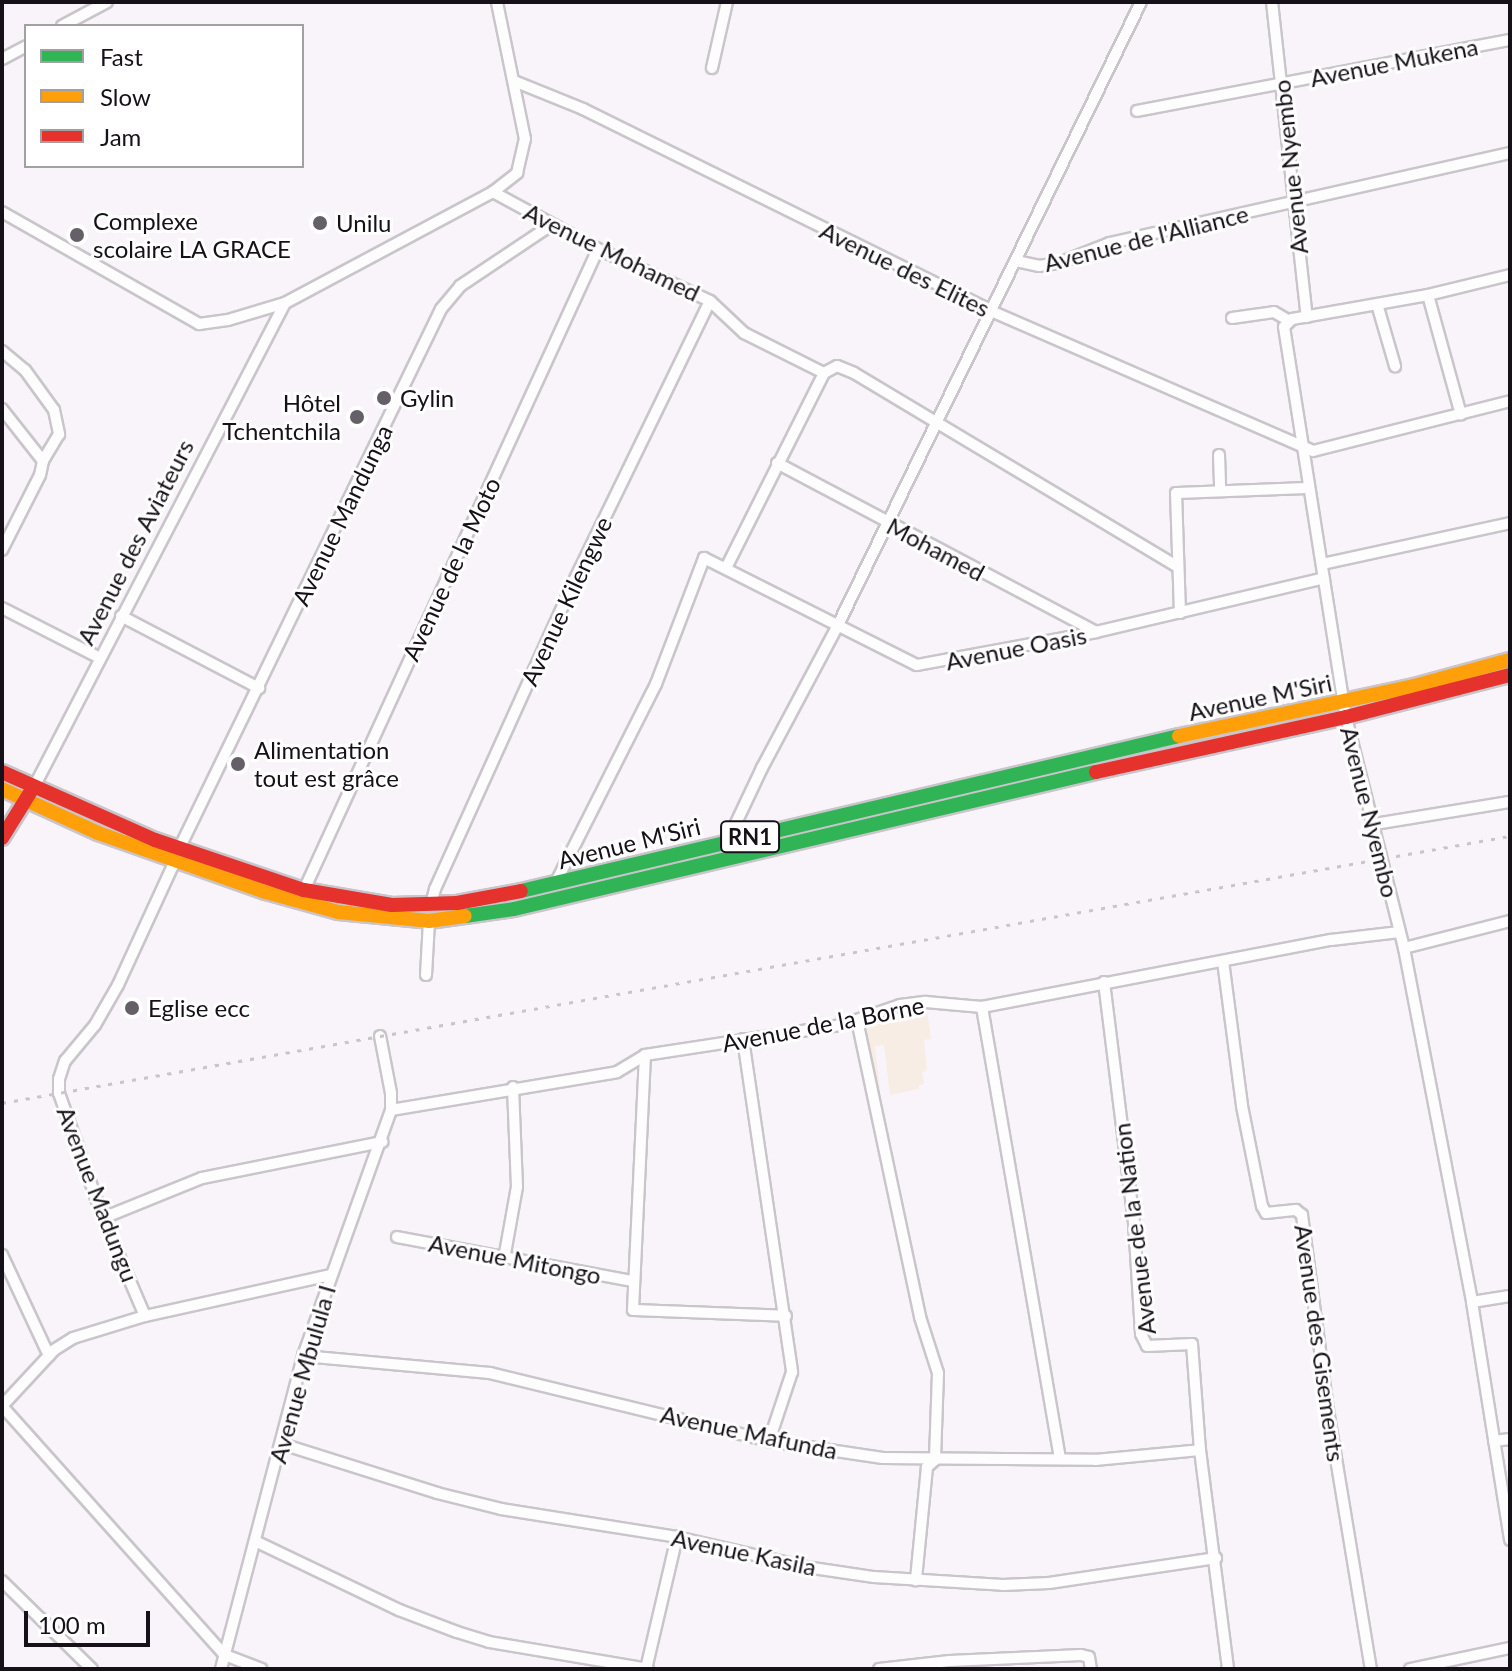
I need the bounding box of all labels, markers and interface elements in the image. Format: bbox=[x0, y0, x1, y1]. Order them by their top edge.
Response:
legend bbox=[24, 24, 304, 168]
street label: Avenue Mukena bbox=[1308, 32, 1480, 92]
text: Fast bbox=[100, 42, 143, 71]
street label: Avenue Nyembo bbox=[1267, 78, 1313, 256]
text: Slow bbox=[100, 82, 151, 111]
text: Jam bbox=[100, 122, 141, 151]
street label: Avenue Mohamed bbox=[519, 197, 705, 307]
street label: Avenue de l'Alliance bbox=[1041, 199, 1251, 277]
place label: Complexe scolaire LA GRACE bbox=[93, 207, 292, 263]
place label: Unilu bbox=[336, 209, 391, 237]
marker: Unilu bbox=[311, 214, 329, 232]
street label: Avenue des Elites bbox=[816, 216, 994, 322]
marker: Complexe scolaire LA GRACE bbox=[68, 226, 86, 244]
place label: Gylin bbox=[400, 384, 454, 412]
place label: Hôtel Tchentchila bbox=[222, 389, 341, 445]
marker: Gylin bbox=[375, 389, 393, 407]
marker: Hôtel Tchentchila bbox=[348, 408, 366, 426]
street label: Avenue Mandunga bbox=[286, 420, 398, 610]
street label: Avenue des Aviateurs bbox=[71, 434, 199, 650]
street label: Avenue de la Moto bbox=[396, 473, 506, 665]
street label: Mohamed bbox=[882, 511, 990, 587]
street label: Avenue Kilengwe bbox=[514, 512, 618, 690]
street label: Avenue Oasis bbox=[943, 620, 1089, 676]
street label: Avenue M'Siri bbox=[1186, 668, 1334, 726]
street label: Avenue Nyembo bbox=[1335, 724, 1405, 900]
place label: Alimentation tout est grâce bbox=[254, 736, 399, 792]
marker: Alimentation tout est grâce bbox=[229, 755, 247, 773]
street label: Avenue M'Siri bbox=[555, 811, 703, 875]
road number: RN1 bbox=[720, 819, 780, 855]
street label: Avenue de la Borne bbox=[719, 990, 927, 1058]
place label: Eglise ecc bbox=[148, 994, 250, 1022]
marker: Eglise ecc bbox=[123, 999, 141, 1017]
street label: Avenue Madungu bbox=[51, 1102, 145, 1286]
street label: Avenue de la Nation bbox=[1107, 1121, 1161, 1337]
street label: Avenue des Gisements bbox=[1289, 1223, 1351, 1463]
street label: Avenue Mitongo bbox=[426, 1228, 604, 1290]
street label: Avenue Mbulula I bbox=[263, 1282, 341, 1466]
street label: Avenue Mafunda bbox=[658, 1399, 840, 1465]
street label: Avenue Kasila bbox=[669, 1523, 819, 1581]
scale bar bbox=[28, 1595, 154, 1645]
text: 100 m bbox=[38, 1610, 106, 1639]

